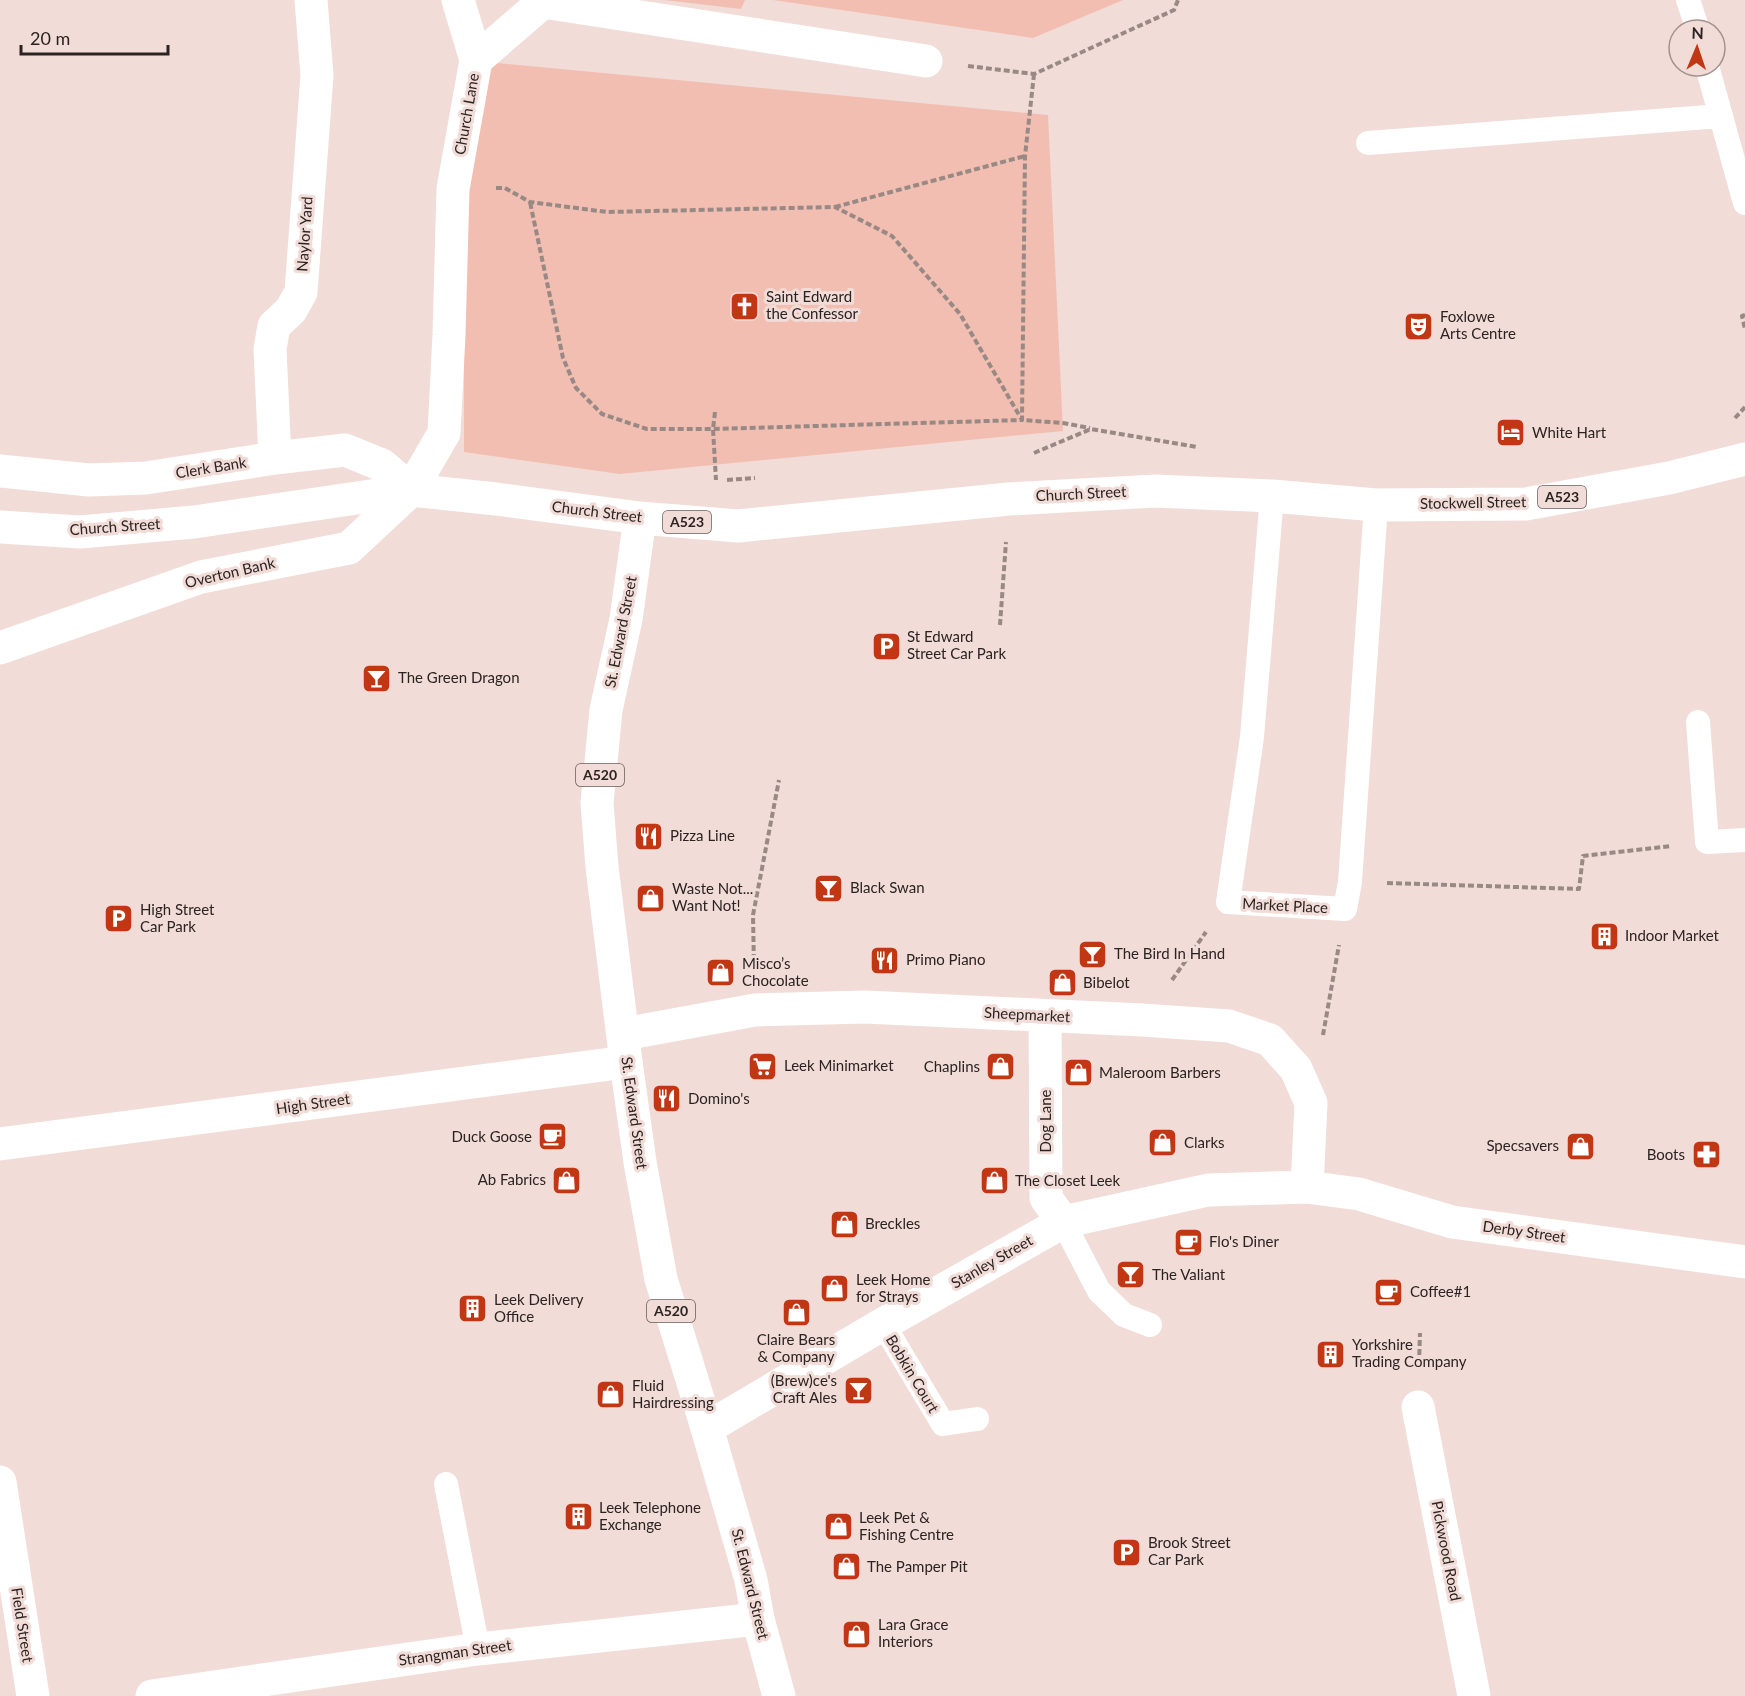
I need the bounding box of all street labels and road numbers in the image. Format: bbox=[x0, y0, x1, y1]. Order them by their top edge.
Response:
street label: Church Lane bbox=[450, 71, 482, 156]
street label: Naylor Yard bbox=[292, 196, 316, 272]
street label: Clerk Bank bbox=[174, 452, 248, 481]
street label: Church Street bbox=[1035, 482, 1127, 504]
road number: A523 bbox=[1538, 486, 1586, 508]
street label: Stockwell Street bbox=[1420, 492, 1527, 512]
street label: Church Street bbox=[551, 497, 644, 526]
road number: A523 bbox=[663, 511, 711, 533]
street label: Church Street bbox=[69, 514, 161, 538]
street label: Overton Bank bbox=[183, 553, 277, 591]
street label: St. Edward Street bbox=[600, 574, 640, 689]
road number: A520 bbox=[576, 764, 624, 786]
street label: Market Place bbox=[1242, 894, 1328, 916]
street label: Sheepmarket bbox=[983, 1003, 1071, 1025]
street label: St. Edward Street bbox=[618, 1055, 652, 1171]
street label: High Street bbox=[275, 1089, 352, 1117]
street label: Dog Lane bbox=[1036, 1089, 1054, 1152]
street label: Derby Street bbox=[1481, 1216, 1567, 1246]
street label: Stanley Street bbox=[948, 1230, 1036, 1292]
road number: A520 bbox=[647, 1300, 695, 1322]
street label: Bobkin Court bbox=[883, 1331, 943, 1416]
street label: Pickwood Road bbox=[1428, 1499, 1466, 1602]
street label: St. Edward Street bbox=[729, 1527, 774, 1642]
street label: Field Street bbox=[8, 1586, 38, 1664]
street label: Strangman Street bbox=[397, 1635, 513, 1669]

